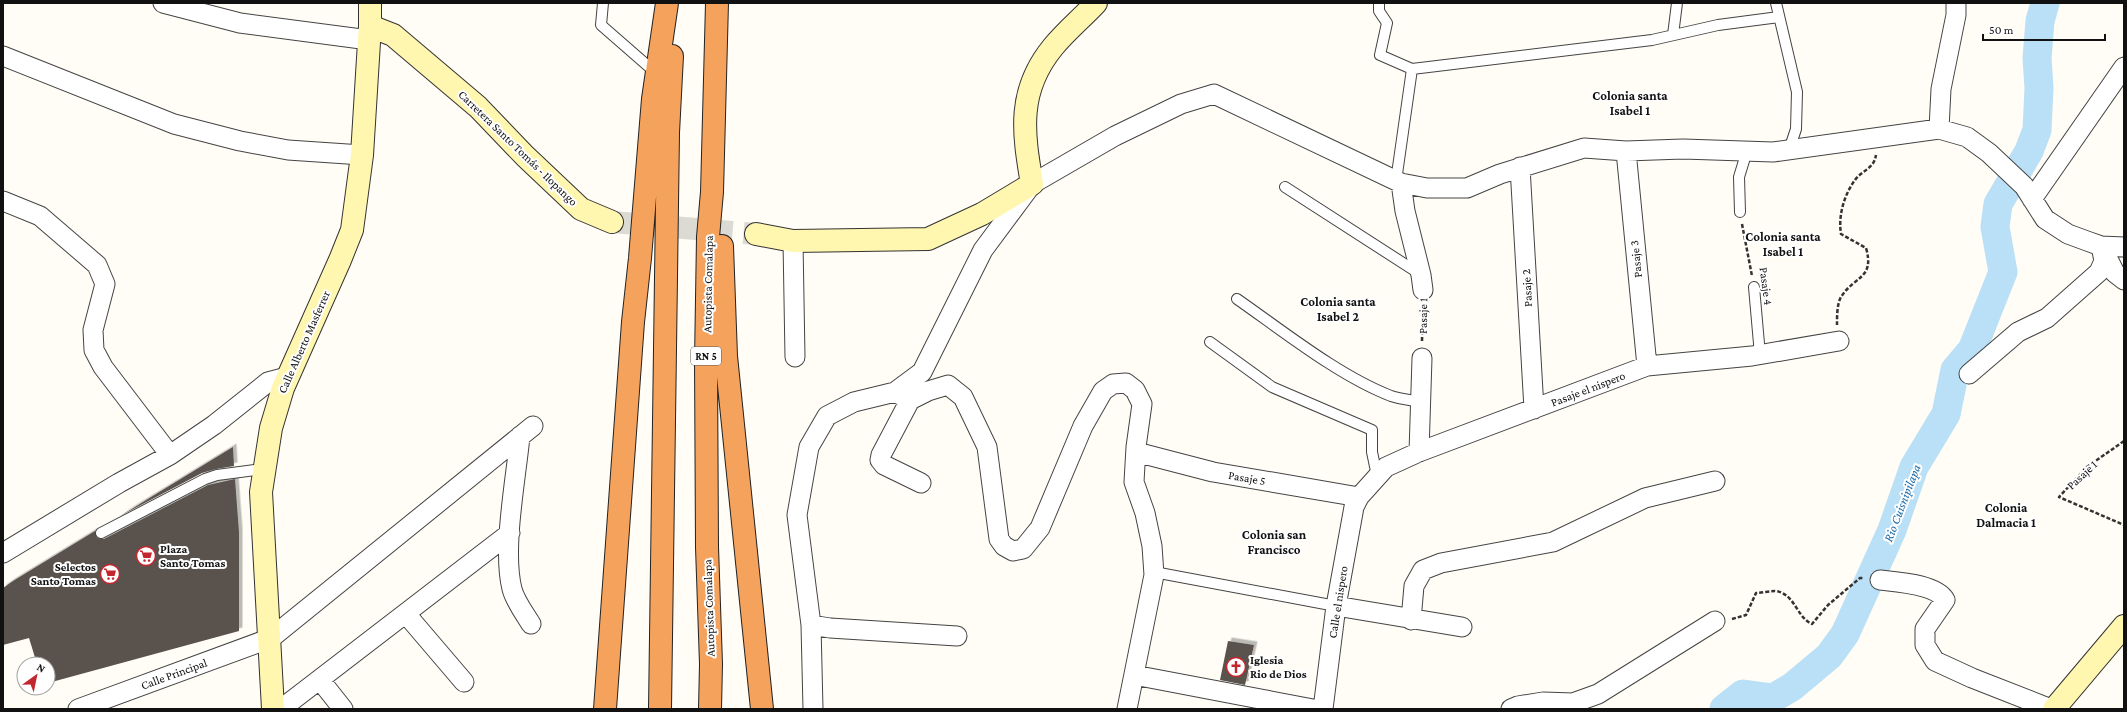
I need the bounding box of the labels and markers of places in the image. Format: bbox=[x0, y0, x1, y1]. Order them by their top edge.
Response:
place label: Plaza Santo Tomas bbox=[160, 542, 225, 570]
supermarket icon: Plaza Santo Tomas bbox=[135, 545, 157, 567]
place label: Selectos Santo Tomas bbox=[31, 560, 96, 588]
supermarket icon: Selectos Santo Tomas bbox=[99, 563, 121, 585]
place label: Iglesia Rio de Dios bbox=[1250, 653, 1307, 681]
church icon: Iglesia Rio de Dios bbox=[1225, 656, 1247, 678]

